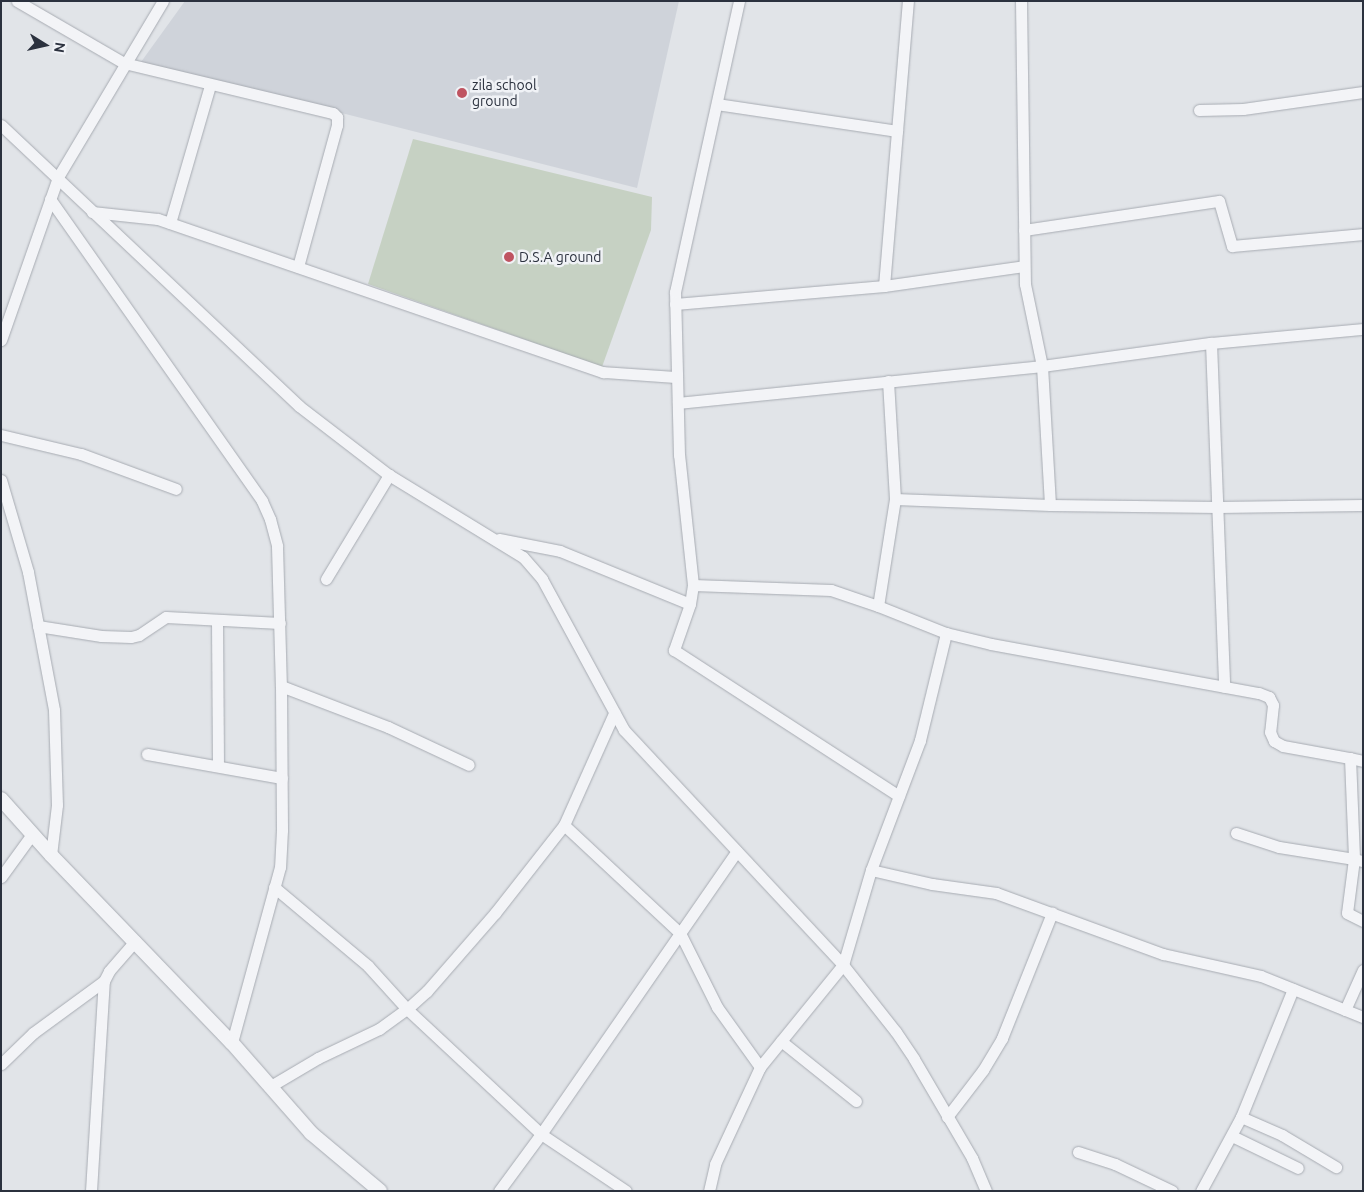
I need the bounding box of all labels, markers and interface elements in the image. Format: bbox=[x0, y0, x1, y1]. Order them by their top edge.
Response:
north arrow bbox=[20, 20, 70, 70]
text: N bbox=[51, 41, 69, 54]
place label: zila school ground bbox=[472, 77, 537, 110]
marker: zila school ground bbox=[456, 87, 468, 99]
place label: D.S.A ground bbox=[519, 249, 602, 265]
marker: D.S.A ground bbox=[503, 251, 515, 263]

